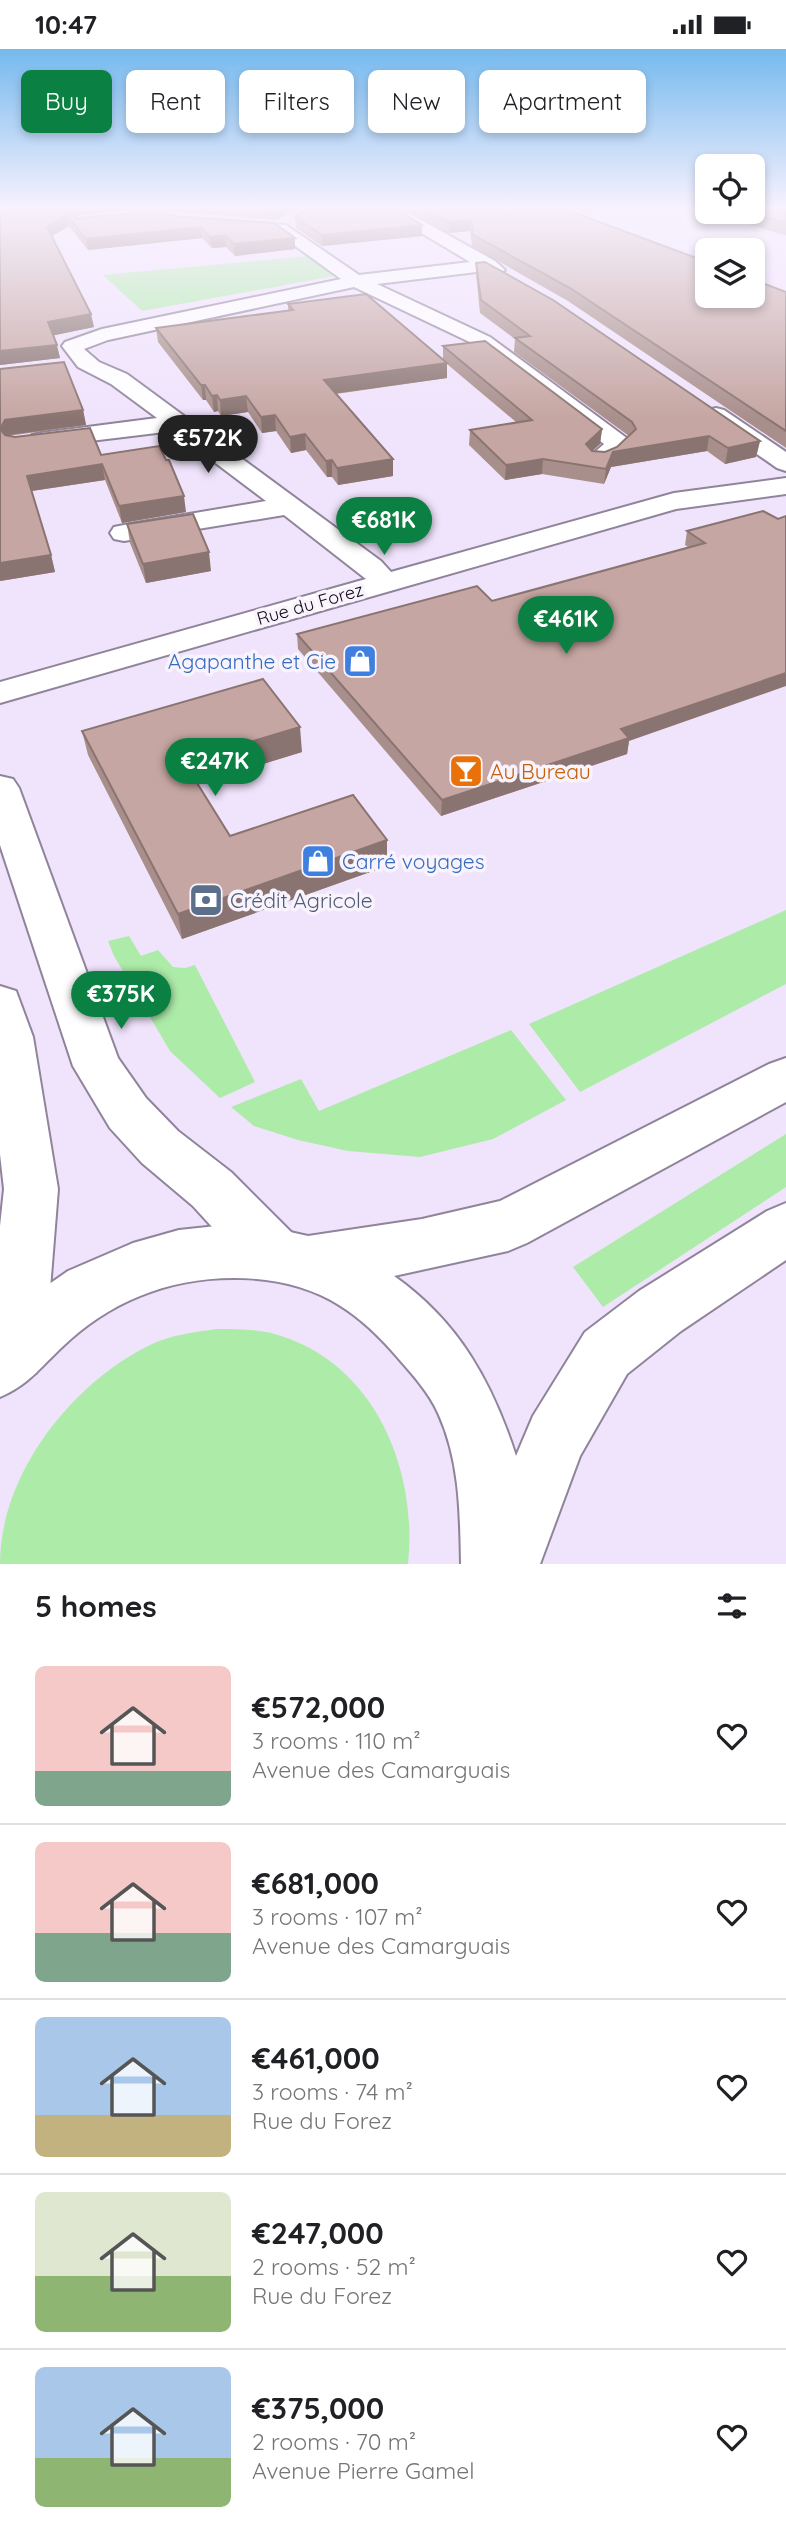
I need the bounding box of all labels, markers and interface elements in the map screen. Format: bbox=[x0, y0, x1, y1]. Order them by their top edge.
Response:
text: 10:47 bbox=[35, 8, 97, 41]
chip: Buy bbox=[21, 70, 112, 133]
chip: Rent bbox=[126, 70, 225, 133]
chip: Filters bbox=[239, 70, 354, 133]
chip: New bbox=[368, 70, 465, 133]
chip: Apartment bbox=[479, 70, 646, 133]
map controls bbox=[695, 154, 765, 308]
button: locate bbox=[695, 154, 765, 224]
button: layers bbox=[695, 238, 765, 308]
pin: €572K bbox=[159, 415, 257, 475]
text: €572K bbox=[174, 423, 242, 452]
pin: €681K bbox=[335, 497, 433, 557]
text: €681K bbox=[352, 505, 416, 534]
street label: Rue du Forez bbox=[254, 578, 366, 630]
pin: €461K bbox=[517, 597, 615, 656]
text: €461K bbox=[534, 604, 598, 633]
shop icon: Agapanthe et Cie bbox=[341, 642, 379, 680]
place label: Agapanthe et Cie bbox=[168, 648, 336, 674]
pin: €247K bbox=[166, 739, 264, 798]
text: €247K bbox=[181, 746, 249, 775]
bar icon: Au Bureau bbox=[447, 752, 485, 790]
place label: Au Bureau bbox=[490, 758, 591, 784]
shop icon: Carré voyages bbox=[299, 842, 337, 880]
place label: Carré voyages bbox=[342, 848, 484, 874]
bank icon: Crédit Agricole bbox=[187, 881, 225, 919]
place label: Crédit Agricole bbox=[230, 887, 373, 913]
pin: €375K bbox=[72, 971, 170, 1031]
text: €375K bbox=[87, 979, 155, 1008]
text: 5 homes bbox=[35, 1587, 157, 1625]
icon: filters bbox=[713, 1587, 751, 1625]
text: €572,000 bbox=[252, 1688, 385, 1726]
icon: home bbox=[91, 1694, 175, 1778]
icon: heart bbox=[713, 1717, 751, 1755]
text: 3 rooms · 110 m² bbox=[252, 1726, 421, 1755]
text: Avenue des Camarguais bbox=[252, 1755, 510, 1784]
text: €681,000 bbox=[252, 1864, 379, 1902]
icon: home bbox=[91, 1870, 175, 1954]
icon: heart bbox=[713, 1893, 751, 1931]
text: 3 rooms · 107 m² bbox=[252, 1902, 423, 1931]
text: Avenue des Camarguais bbox=[252, 1931, 510, 1960]
text: €461,000 bbox=[252, 2039, 380, 2077]
icon: home bbox=[91, 2045, 175, 2129]
icon: heart bbox=[713, 2068, 751, 2106]
text: 3 rooms · 74 m² bbox=[252, 2077, 413, 2106]
text: Rue du Forez bbox=[252, 2106, 392, 2135]
text: €247,000 bbox=[252, 2214, 384, 2252]
icon: home bbox=[91, 2220, 175, 2304]
icon: heart bbox=[713, 2243, 751, 2281]
text: 2 rooms · 52 m² bbox=[252, 2252, 416, 2281]
text: Rue du Forez bbox=[252, 2281, 392, 2310]
text: €375,000 bbox=[252, 2389, 384, 2427]
icon: home bbox=[91, 2395, 175, 2479]
icon: heart bbox=[713, 2418, 751, 2456]
text: 2 rooms · 70 m² bbox=[252, 2427, 416, 2456]
text: Avenue Pierre Gamel bbox=[252, 2456, 475, 2485]

